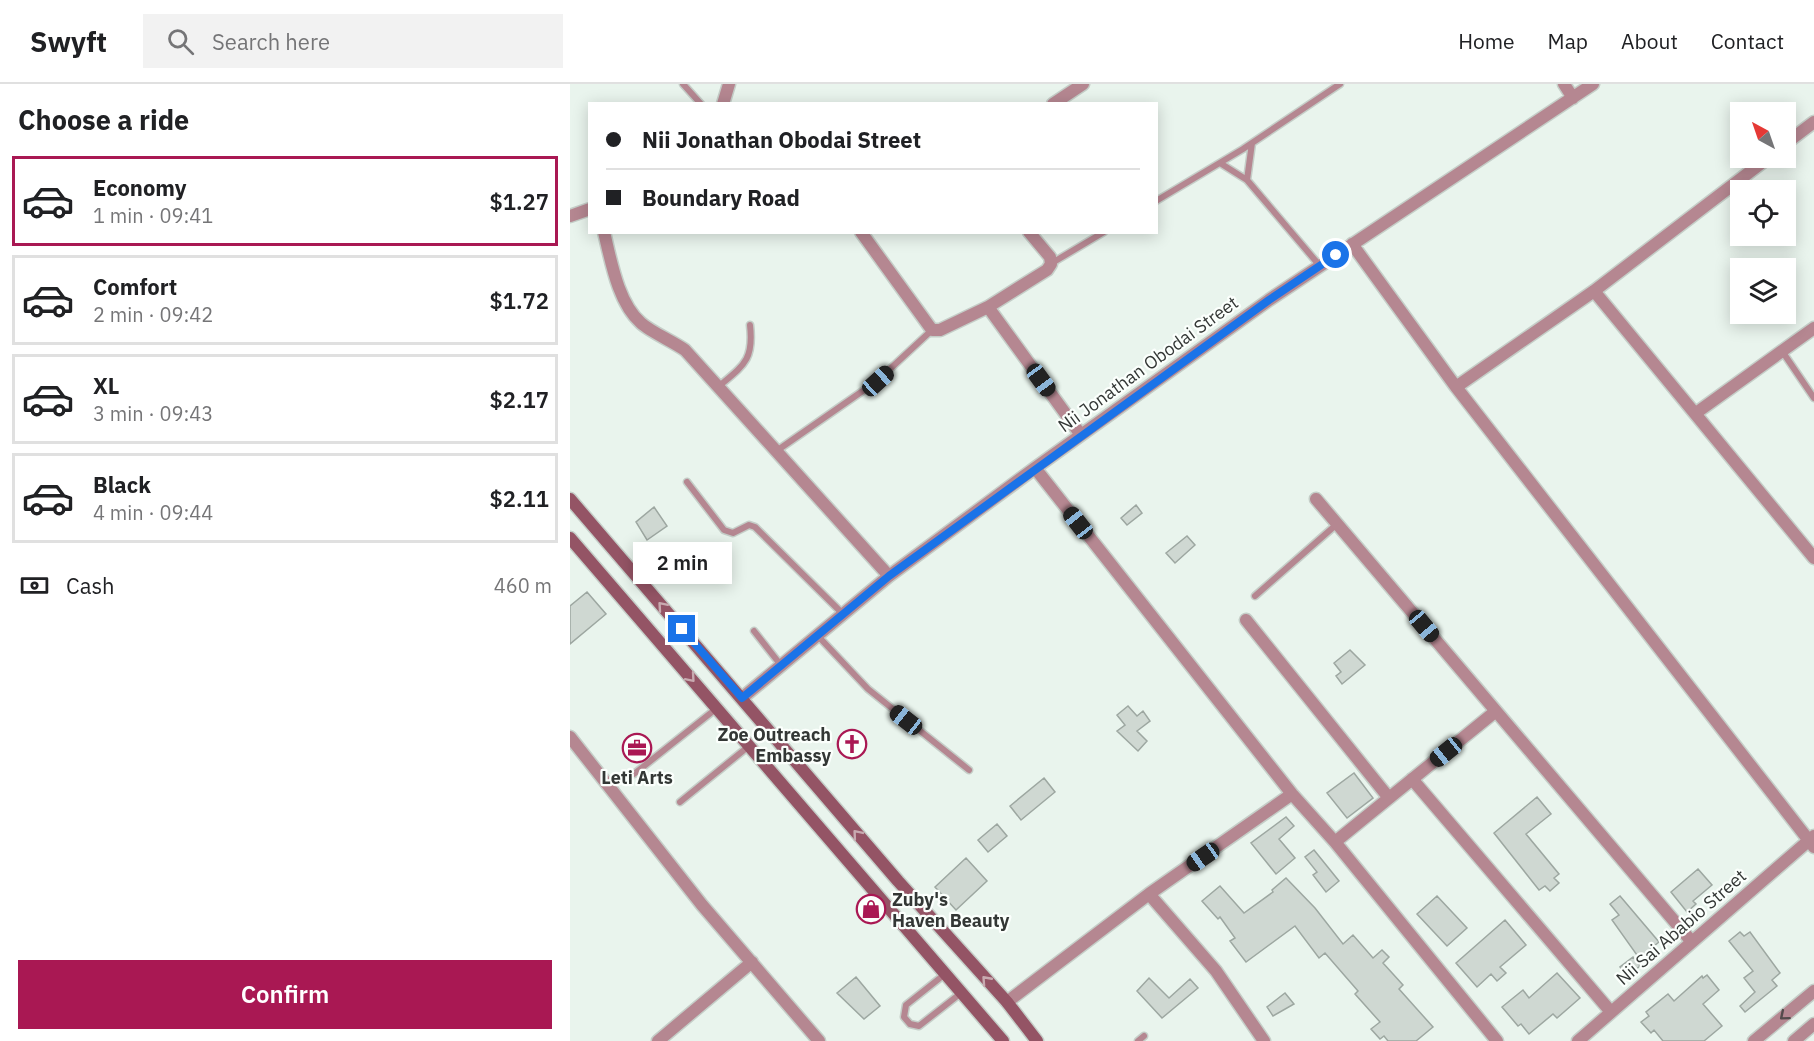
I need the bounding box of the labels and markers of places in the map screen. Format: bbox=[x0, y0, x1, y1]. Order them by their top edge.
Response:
place label: Zoe Outreach Embassy bbox=[718, 723, 831, 767]
church icon: Zoe Outreach Embassy bbox=[836, 728, 868, 760]
office icon: Leti Arts bbox=[621, 732, 653, 764]
place label: Leti Arts bbox=[601, 766, 673, 789]
place label: Zuby's Haven Beauty bbox=[892, 888, 1010, 932]
shop icon: Zuby's Haven Beauty bbox=[855, 893, 887, 925]

